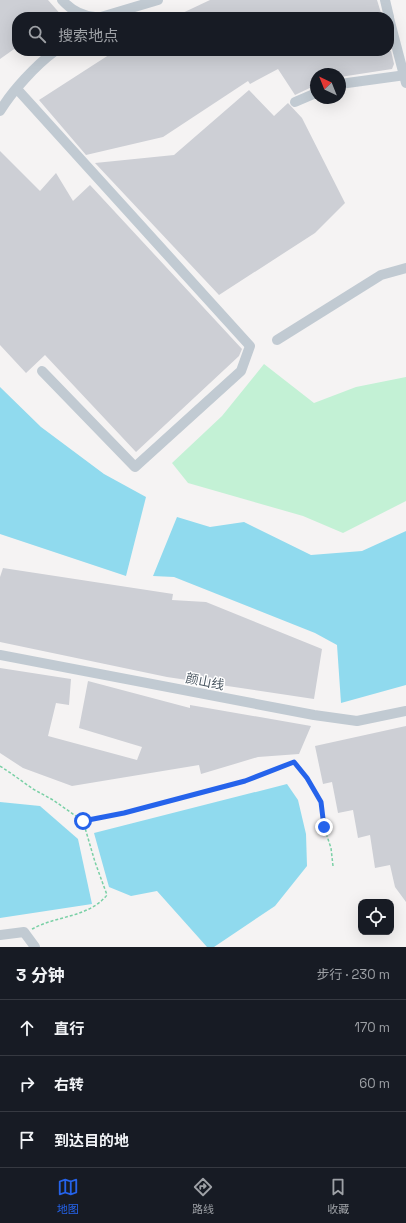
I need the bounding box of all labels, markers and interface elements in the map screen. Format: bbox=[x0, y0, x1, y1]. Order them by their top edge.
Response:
search box bbox=[12, 12, 394, 56]
icon: search bbox=[26, 23, 48, 45]
text: 搜索地点 bbox=[58, 26, 118, 45]
north arrow bbox=[310, 68, 346, 104]
street label: 颜山线 bbox=[184, 669, 226, 694]
route start bbox=[74, 812, 92, 830]
route end bbox=[315, 818, 333, 836]
map controls bbox=[358, 899, 394, 935]
button: locate bbox=[358, 899, 394, 935]
text: 3 分钟 bbox=[16, 964, 65, 986]
text: 步行 · 230 m bbox=[316, 966, 390, 983]
icon: ahead bbox=[16, 1017, 38, 1039]
text: 直行 bbox=[54, 1019, 84, 1038]
text: 170 m bbox=[354, 1019, 390, 1036]
icon: right bbox=[16, 1073, 38, 1095]
text: 右转 bbox=[54, 1075, 84, 1094]
text: 60 m bbox=[359, 1075, 390, 1092]
icon: arrive bbox=[16, 1129, 38, 1151]
text: 到达目的地 bbox=[54, 1131, 129, 1150]
tab: 地图 bbox=[57, 1176, 79, 1216]
tab: 路线 bbox=[192, 1176, 214, 1216]
tab: 收藏 bbox=[327, 1176, 349, 1216]

